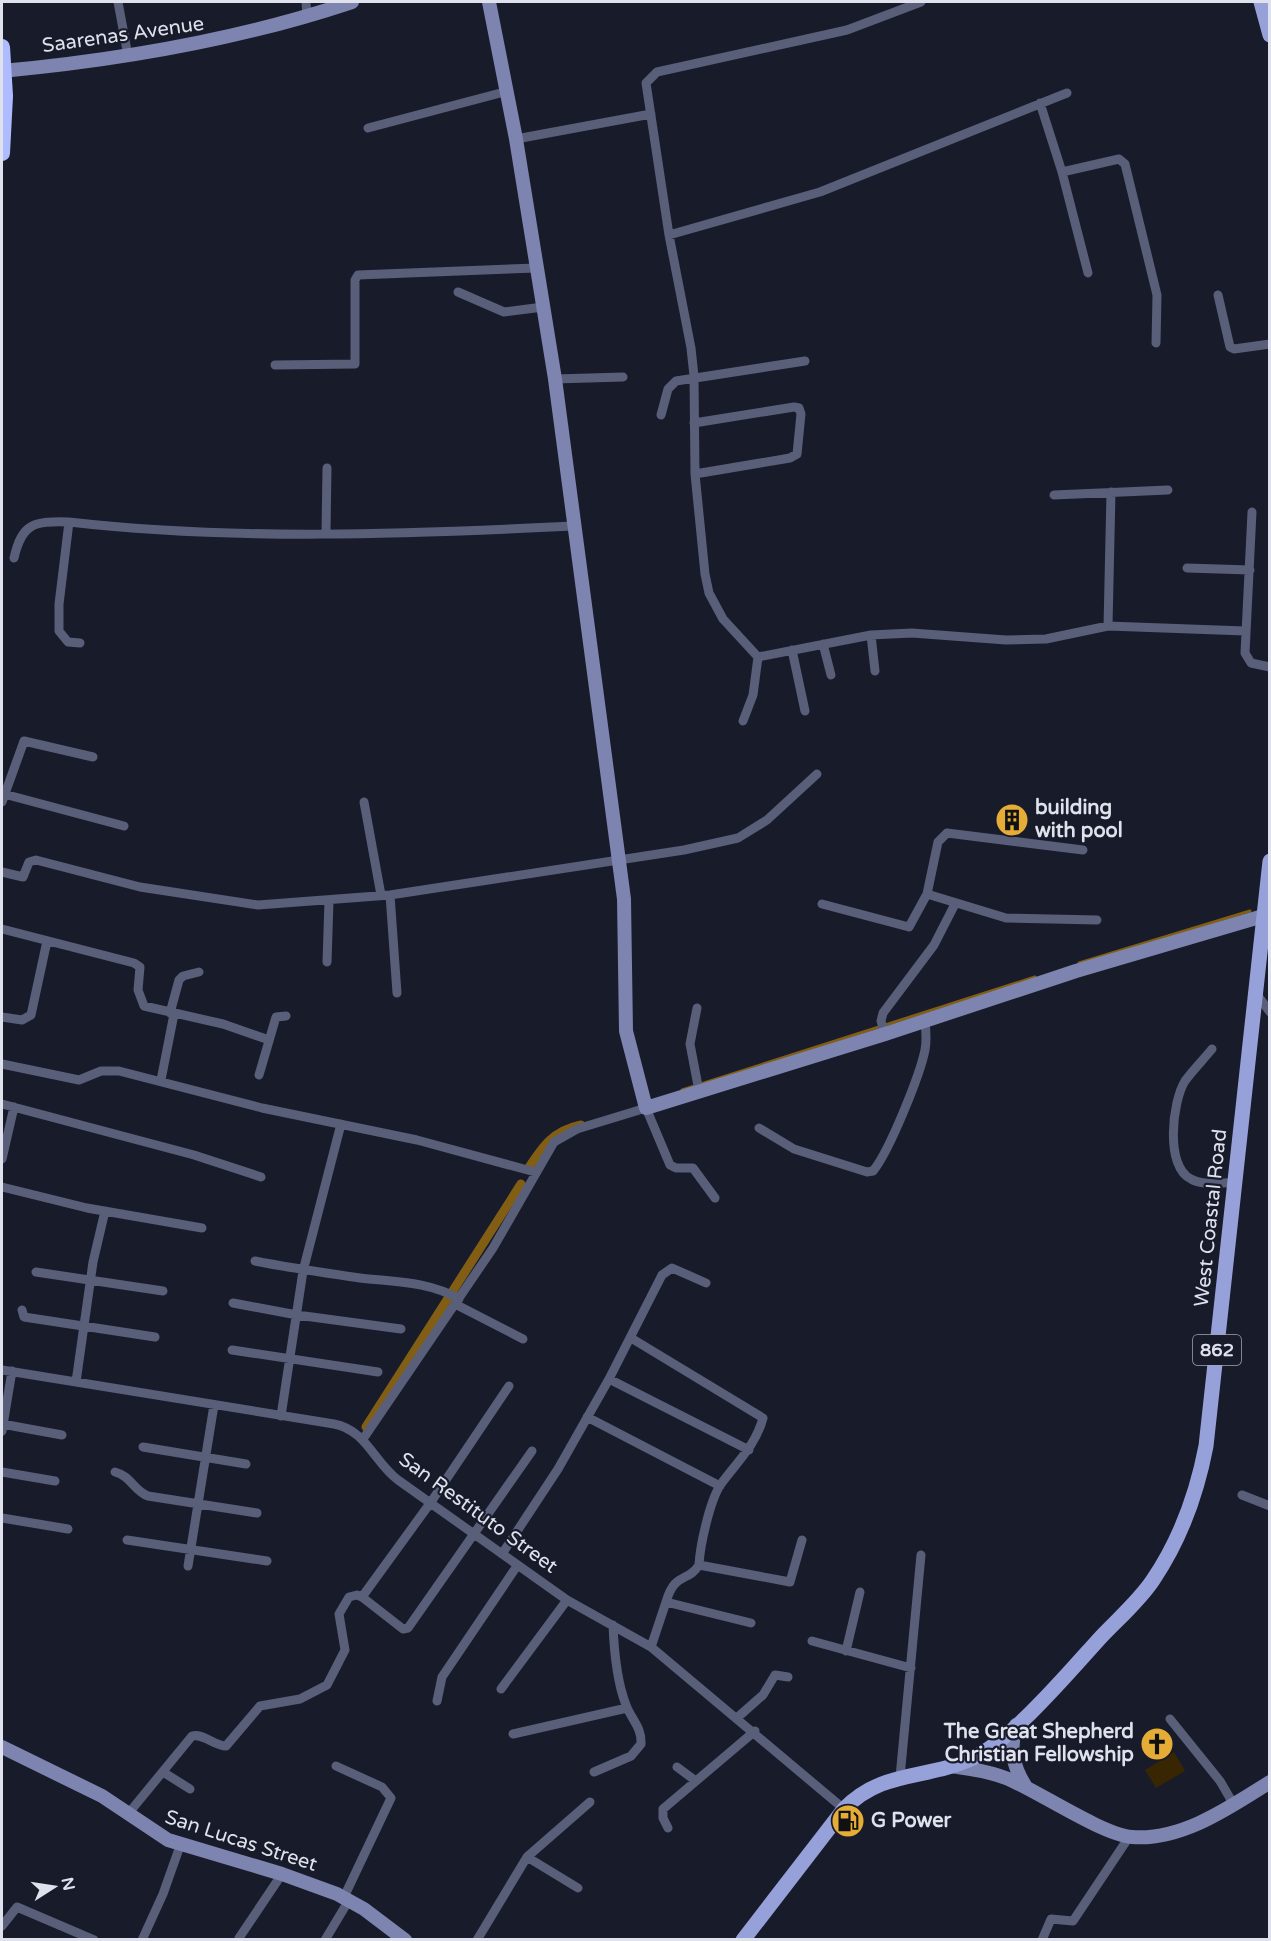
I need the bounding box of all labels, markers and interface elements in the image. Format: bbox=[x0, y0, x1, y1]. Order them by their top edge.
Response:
street label: Saarenas Avenue bbox=[40, 12, 206, 58]
place label: building with pool bbox=[1035, 796, 1123, 843]
building icon: building with pool bbox=[994, 802, 1030, 838]
street label: West Coastal Road bbox=[1190, 1128, 1232, 1308]
road number: 862 bbox=[1193, 1335, 1241, 1365]
street label: San Restituto Street bbox=[394, 1447, 562, 1579]
place label: The Great Shepherd Christian Fellowship bbox=[943, 1720, 1134, 1767]
church icon: The Great Shepherd Christian Fellowship bbox=[1139, 1726, 1175, 1762]
fuel station icon: G Power bbox=[830, 1803, 866, 1839]
street label: San Lucas Street bbox=[162, 1805, 320, 1877]
place label: G Power bbox=[871, 1809, 952, 1833]
north arrow bbox=[24, 1857, 84, 1917]
text: N bbox=[57, 1876, 79, 1892]

